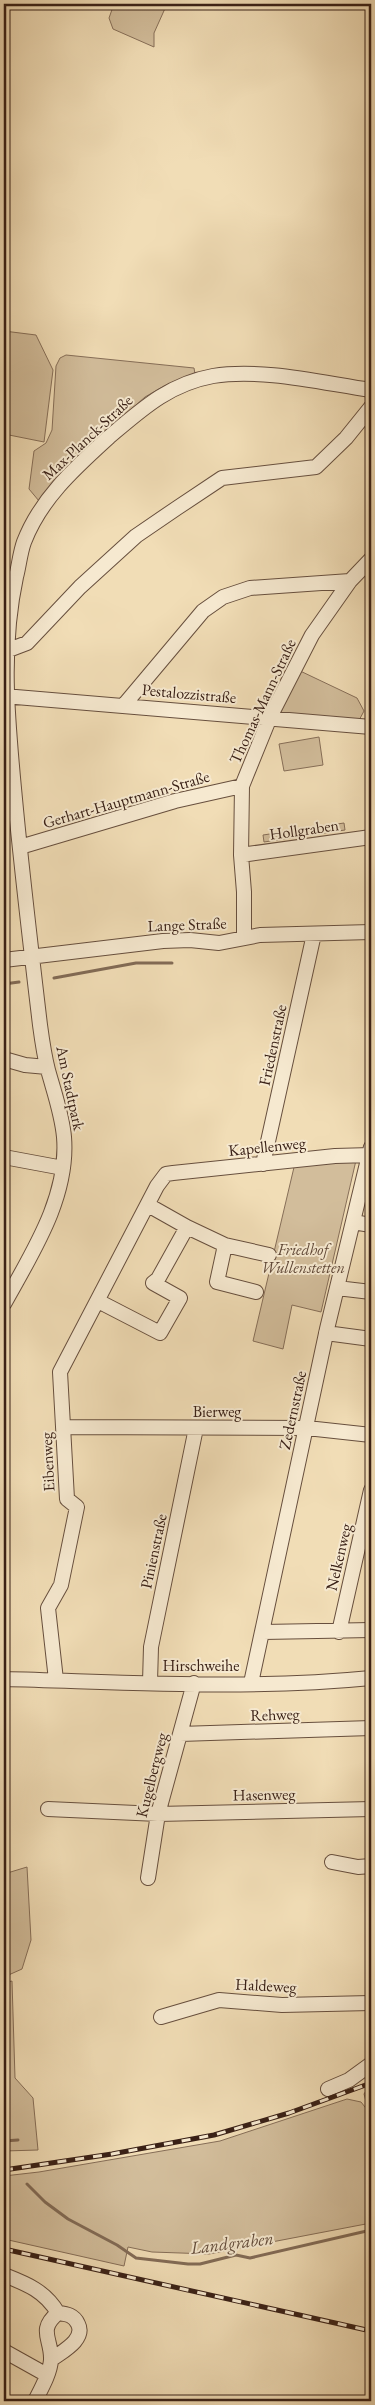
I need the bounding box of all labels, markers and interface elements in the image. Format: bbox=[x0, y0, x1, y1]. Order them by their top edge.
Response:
street label: Max-Planck-Straße bbox=[38, 390, 137, 485]
street label: Thomas-Mann-Straße bbox=[224, 635, 301, 767]
street label: Pestalozzistraße bbox=[141, 679, 237, 708]
street label: Gerhart-Hauptmann-Straße bbox=[40, 766, 212, 833]
street label: Hollgraben bbox=[268, 814, 341, 845]
street label: Lange Straße bbox=[147, 913, 227, 936]
street label: Friedenstraße bbox=[254, 1003, 291, 1088]
street label: Am Stadtpark bbox=[51, 1043, 90, 1133]
street label: Kapellenweg bbox=[227, 1132, 308, 1161]
park label: Friedhof Wullenstetten bbox=[261, 1239, 345, 1278]
street label: Zedernstraße bbox=[274, 1369, 311, 1451]
street label: Bierweg bbox=[193, 1401, 242, 1422]
street label: Eibenweg bbox=[35, 1431, 60, 1492]
street label: Pinienstraße bbox=[135, 1512, 172, 1590]
street label: Nelkenweg bbox=[321, 1520, 357, 1593]
street label: Hirschweihe bbox=[163, 1655, 239, 1676]
street label: Rehweg bbox=[250, 1703, 301, 1726]
street label: Kugelbergweg bbox=[131, 1729, 172, 1820]
street label: Hasenweg bbox=[233, 1783, 297, 1806]
street label: Haldeweg bbox=[235, 1973, 298, 1998]
water label: Landgraben bbox=[188, 2226, 275, 2260]

